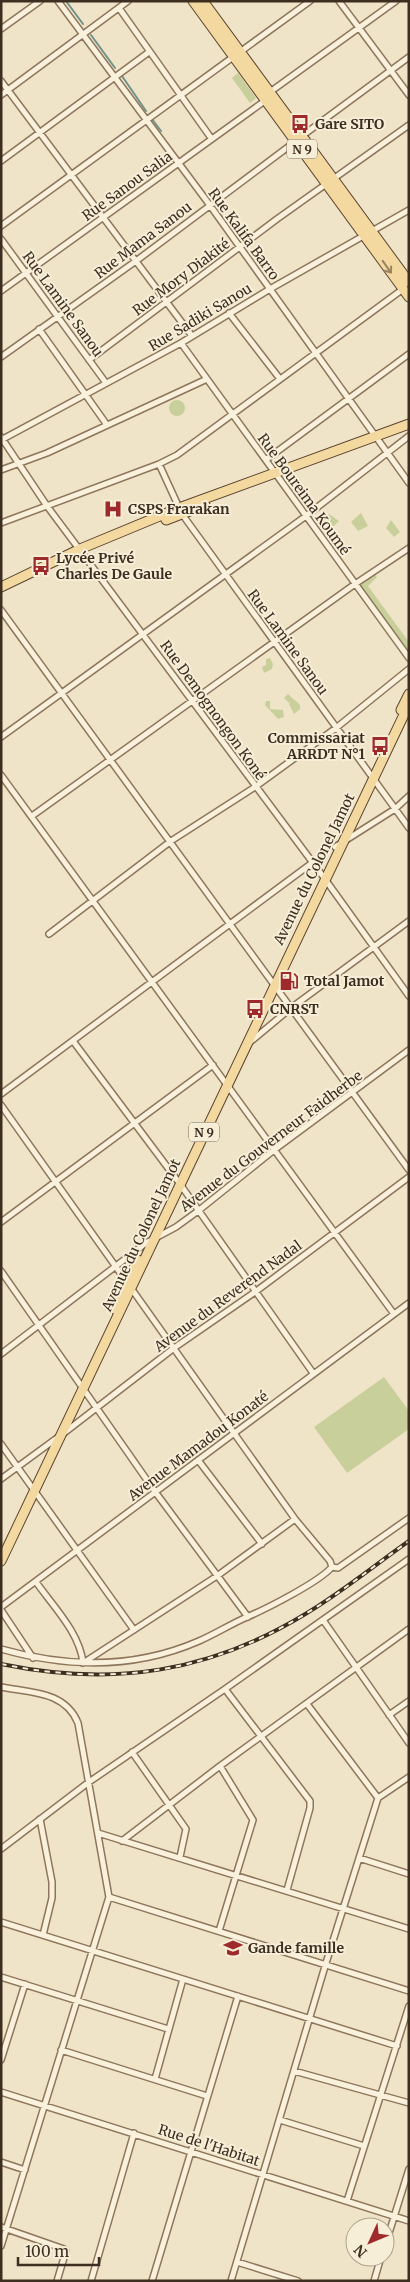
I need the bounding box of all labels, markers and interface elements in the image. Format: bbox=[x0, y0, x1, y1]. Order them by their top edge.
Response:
bus stop icon: Gare SITO bbox=[289, 113, 311, 135]
place label: Gare SITO bbox=[315, 115, 384, 133]
road number: N 9 bbox=[287, 140, 317, 158]
street label: Rue Sanou Salia bbox=[78, 147, 176, 225]
street label: Rue Kalifa Barro bbox=[205, 185, 283, 283]
street label: Rue Mama Sanou bbox=[91, 197, 195, 282]
street label: Rue Mory Diakité bbox=[129, 235, 233, 319]
street label: Rue Lamine Sanou bbox=[19, 248, 107, 360]
one-way arrow bbox=[382, 260, 392, 274]
street label: Rue Sadiki Sanou bbox=[145, 279, 255, 355]
street label: Rue Boureima Koumé bbox=[254, 430, 354, 558]
hospital icon: CSPS Frarakan bbox=[102, 498, 124, 520]
place label: CSPS Frarakan bbox=[128, 500, 230, 518]
place label: Lycée Privé Charles De Gaule bbox=[56, 549, 172, 583]
bus stop icon: Lycée Privé Charles De Gaule bbox=[30, 555, 52, 577]
street label: Rue Lamine Sanou bbox=[244, 586, 332, 698]
street label: Rue Demognongon Koné bbox=[156, 637, 270, 783]
place label: Commissariat ARRDT N°1 bbox=[268, 729, 366, 763]
bus stop icon: Commissariat ARRDT N°1 bbox=[369, 735, 391, 757]
street label: Avenue du Colonel Jamot bbox=[269, 790, 359, 949]
fuel station icon: Total Jamot bbox=[278, 970, 300, 992]
place label: Total Jamot bbox=[304, 972, 385, 990]
bus stop icon: CNRST bbox=[244, 998, 266, 1020]
place label: CNRST bbox=[270, 1000, 319, 1018]
street label: Avenue du Gouverneur Faidherbe bbox=[175, 1067, 366, 1216]
road number: N 9 bbox=[189, 1122, 219, 1142]
street label: Avenue du Colonel Jamot bbox=[97, 1155, 185, 1315]
street label: Avenue du Reverend Nadal bbox=[150, 1236, 306, 1356]
street label: Avenue Mamadou Konaté bbox=[123, 1387, 272, 1505]
school or university icon: Gande famille bbox=[222, 1937, 244, 1959]
place label: Gande famille bbox=[248, 1939, 344, 1957]
street label: Rue de l'Habitat bbox=[156, 2120, 262, 2170]
north arrow bbox=[345, 2217, 395, 2267]
scale bar bbox=[18, 2234, 99, 2266]
text: N bbox=[350, 2241, 371, 2261]
text: 100 m bbox=[25, 2242, 69, 2261]

